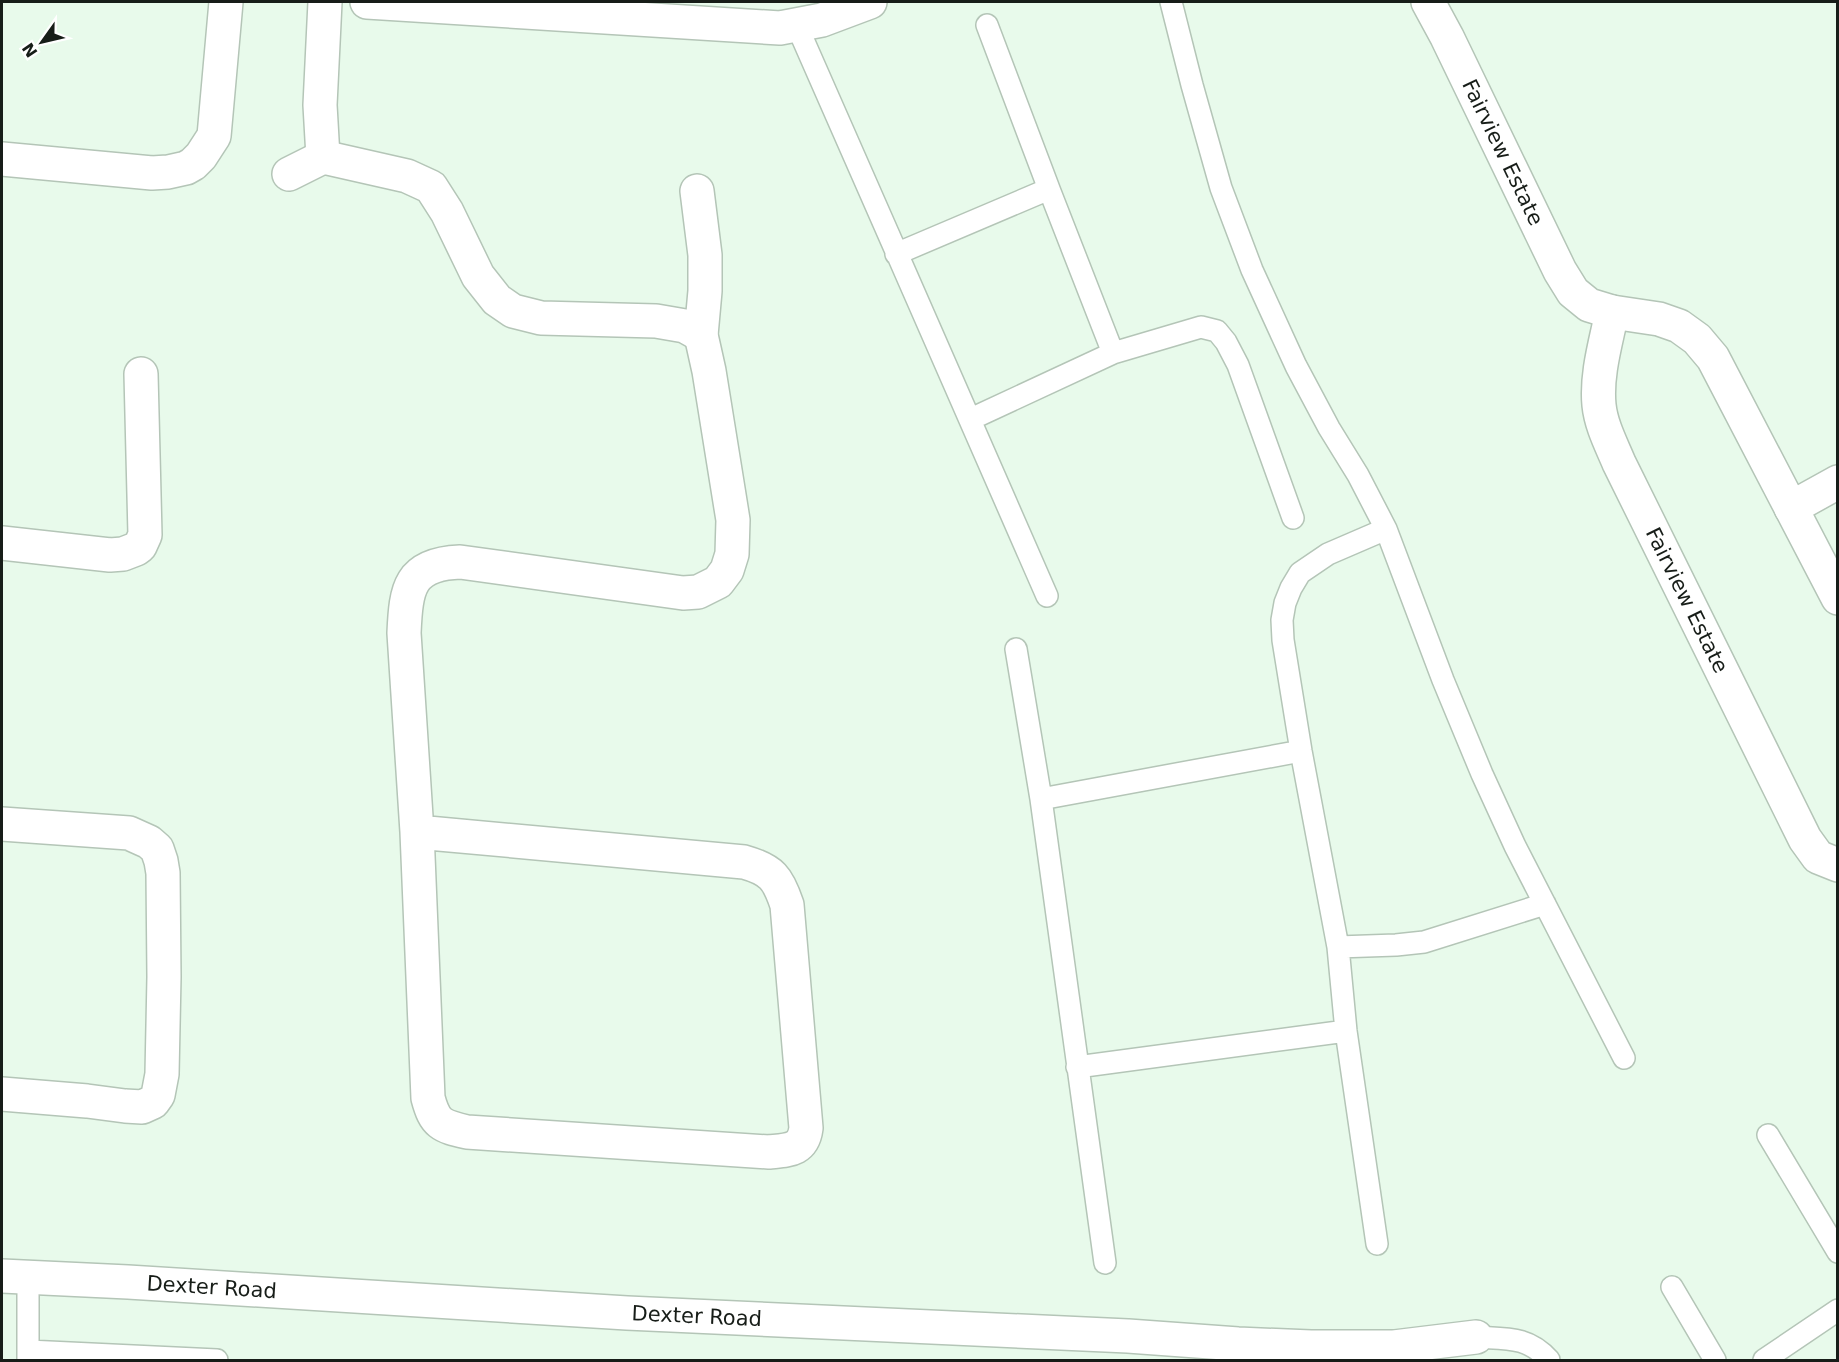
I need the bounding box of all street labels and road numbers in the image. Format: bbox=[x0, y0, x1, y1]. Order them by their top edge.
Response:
street label: Fairview Estate bbox=[1457, 76, 1548, 229]
street label: Fairview Estate bbox=[1641, 524, 1733, 677]
street label: Dexter Road bbox=[146, 1271, 278, 1303]
street label: Dexter Road bbox=[631, 1301, 762, 1331]

